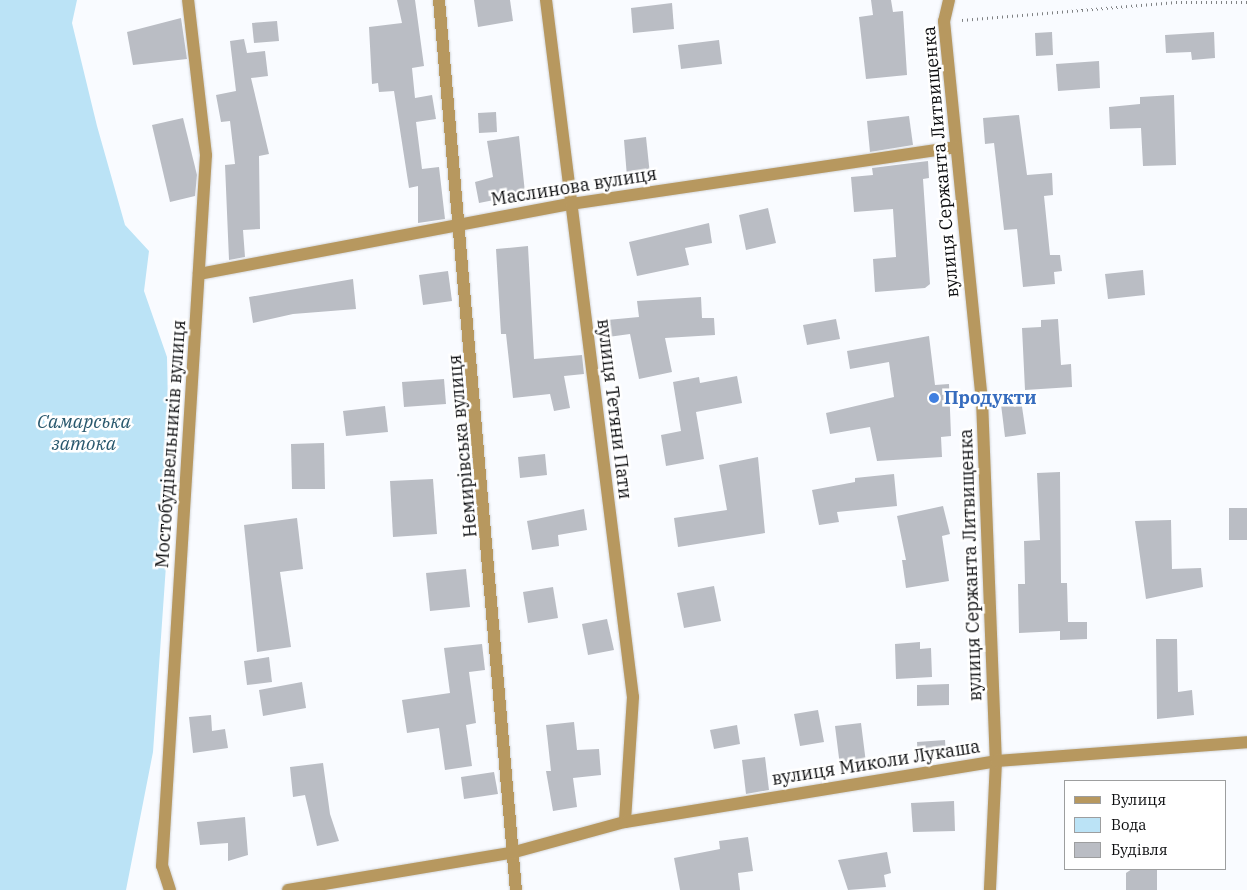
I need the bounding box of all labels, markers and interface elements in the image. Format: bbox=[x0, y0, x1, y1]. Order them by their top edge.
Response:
street label: вулиця Сержанта Литвищенка bbox=[918, 25, 964, 299]
street label: Маслинова вулиця bbox=[490, 163, 658, 211]
street label: вулиця Тетяни Пати bbox=[592, 318, 636, 500]
street label: Мостобудівельників вулиця bbox=[152, 319, 190, 569]
street label: Немирівська вулиця bbox=[444, 354, 482, 538]
place label: Продукти bbox=[944, 387, 1037, 409]
marker: Продукти bbox=[928, 392, 940, 404]
water label: Самарська затока bbox=[37, 411, 131, 455]
street label: вулиця Сержанта Литвищенка bbox=[955, 428, 987, 702]
street label: вулиця Миколи Лукаша bbox=[770, 736, 982, 790]
legend bbox=[1064, 780, 1227, 870]
text: Вулиця bbox=[1111, 790, 1166, 809]
text: Вода bbox=[1111, 815, 1147, 834]
text: Будівля bbox=[1111, 840, 1168, 859]

